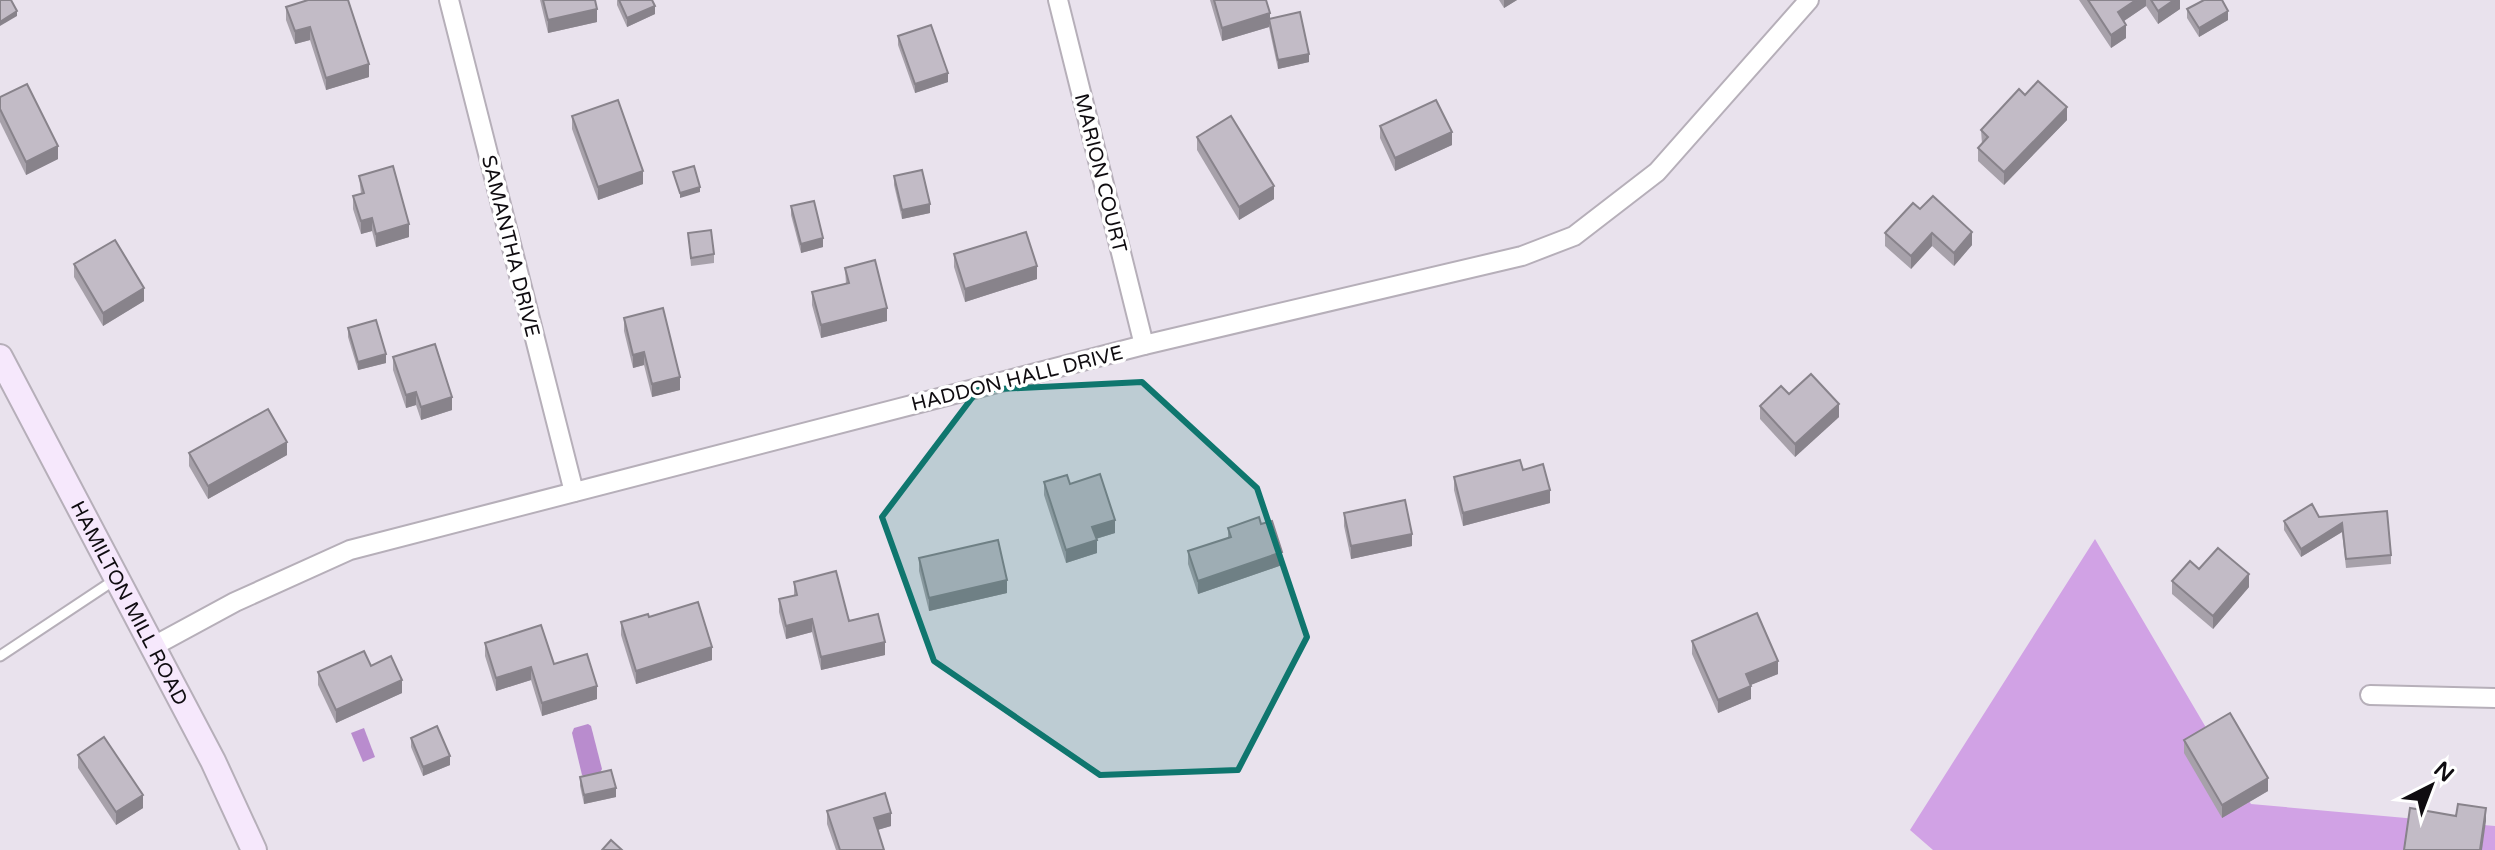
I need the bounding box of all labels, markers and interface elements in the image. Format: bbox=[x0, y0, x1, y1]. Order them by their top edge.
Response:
street label: MARION COURT bbox=[1069, 91, 1131, 255]
street label: SAMANTHA DRIVE bbox=[476, 153, 544, 340]
street label: HADDON HALL DRIVE bbox=[909, 341, 1126, 417]
street label: HAMILTON MILL ROAD bbox=[65, 497, 193, 710]
north arrow bbox=[2391, 746, 2471, 826]
text: N bbox=[2428, 756, 2459, 787]

